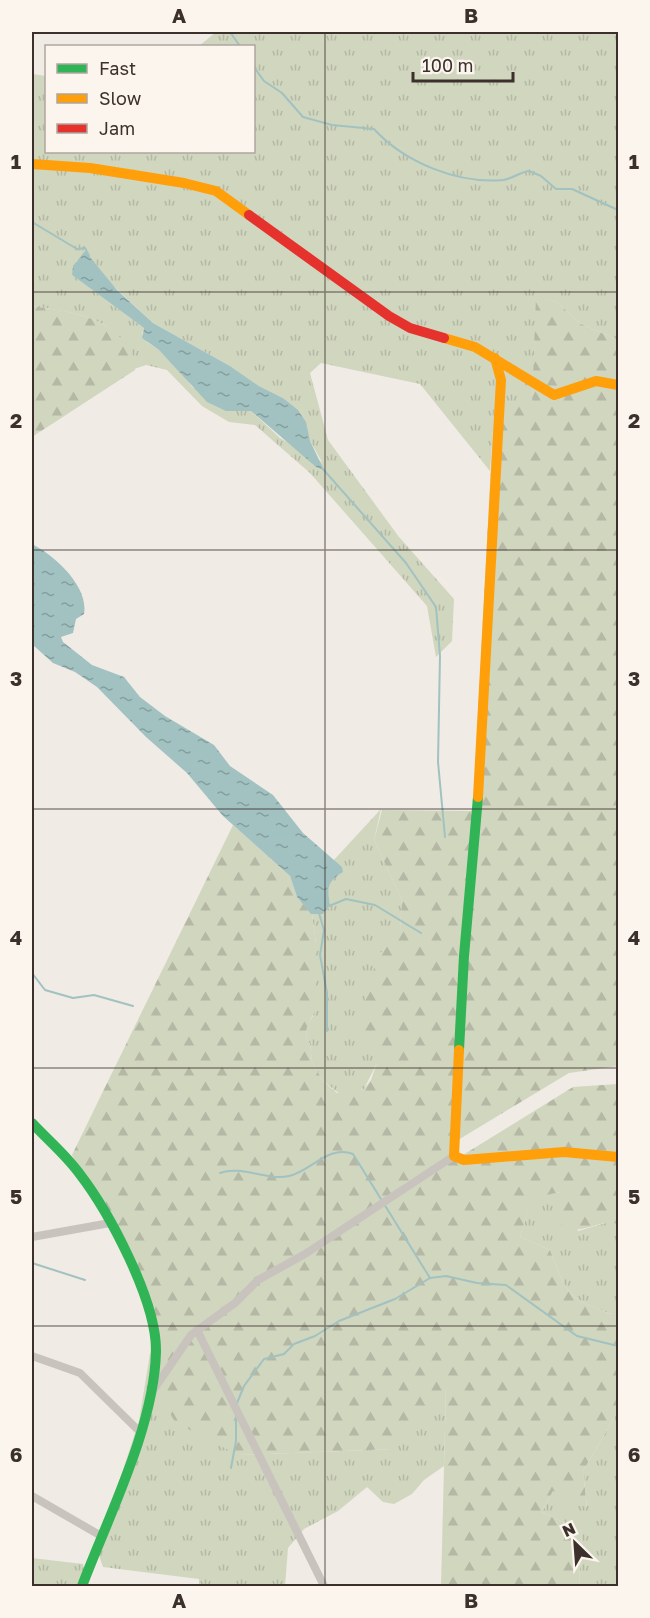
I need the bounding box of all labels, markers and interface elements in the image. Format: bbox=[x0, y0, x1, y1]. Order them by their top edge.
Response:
text: A bbox=[172, 3, 186, 27]
text: B bbox=[464, 3, 478, 27]
legend bbox=[45, 45, 255, 153]
scale bar bbox=[413, 45, 514, 83]
text: 100 m bbox=[422, 54, 473, 76]
text: Fast bbox=[99, 57, 136, 79]
text: Slow bbox=[99, 87, 142, 109]
text: Jam bbox=[99, 117, 135, 139]
text: 1 bbox=[11, 149, 21, 173]
text: 1 bbox=[629, 149, 639, 173]
text: 2 bbox=[10, 408, 22, 432]
text: 2 bbox=[628, 408, 640, 432]
text: 3 bbox=[10, 666, 22, 690]
text: 3 bbox=[628, 666, 640, 690]
text: 4 bbox=[10, 925, 22, 949]
text: 4 bbox=[628, 925, 640, 949]
text: 5 bbox=[10, 1184, 22, 1208]
text: 5 bbox=[628, 1184, 640, 1208]
text: 6 bbox=[10, 1442, 22, 1466]
text: 6 bbox=[628, 1442, 640, 1466]
north arrow bbox=[545, 1513, 605, 1573]
text: N bbox=[559, 1518, 578, 1541]
text: A bbox=[172, 1588, 186, 1612]
text: B bbox=[464, 1588, 478, 1612]

